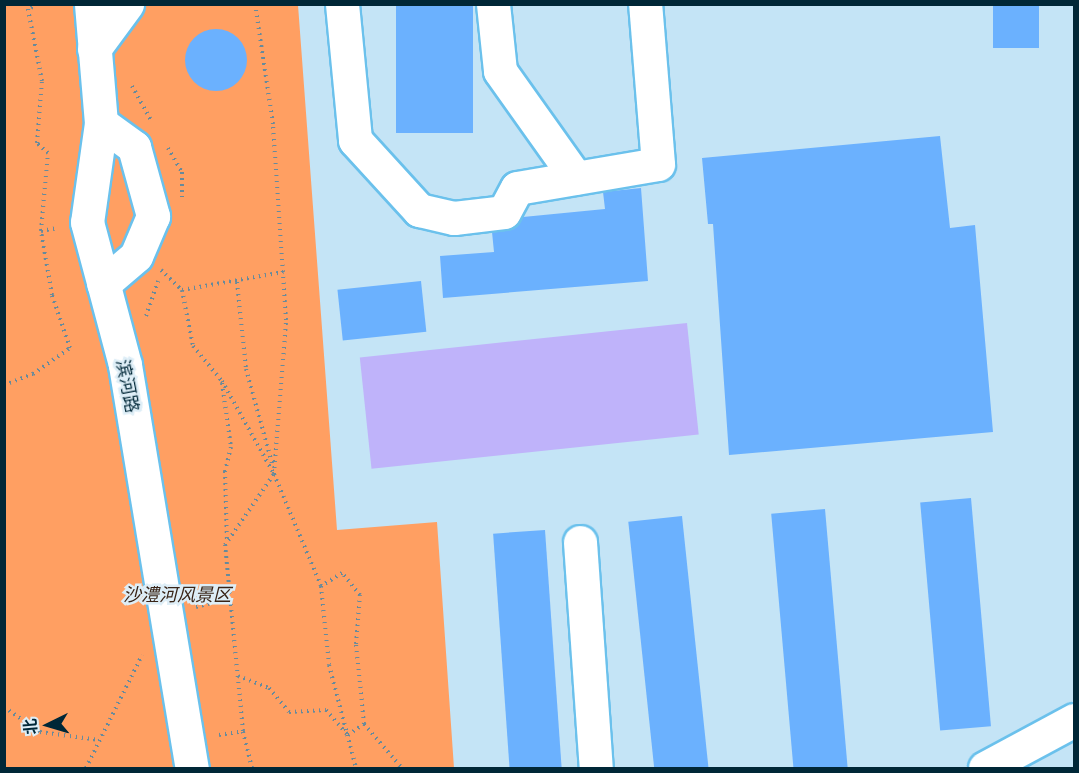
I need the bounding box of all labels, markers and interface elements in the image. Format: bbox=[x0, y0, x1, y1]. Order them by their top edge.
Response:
street label: 滨河路 bbox=[112, 357, 144, 415]
park label: 沙澧河风景区 bbox=[123, 583, 231, 605]
north arrow bbox=[18, 695, 78, 755]
text: 北 bbox=[18, 718, 42, 736]

